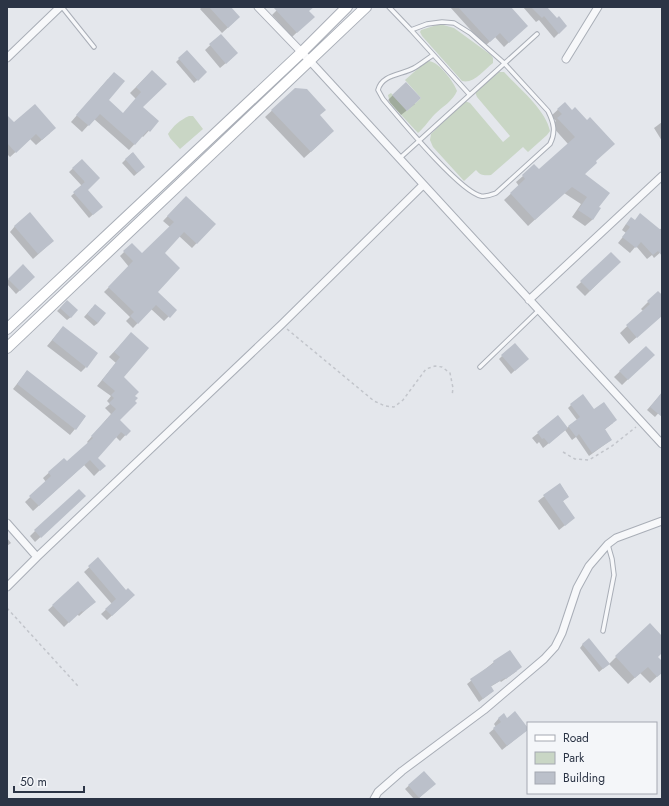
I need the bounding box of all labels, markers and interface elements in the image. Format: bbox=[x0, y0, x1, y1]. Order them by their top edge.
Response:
legend bbox=[527, 722, 657, 794]
text: Road bbox=[563, 729, 589, 747]
text: Park bbox=[563, 749, 585, 767]
scale bar bbox=[14, 768, 84, 794]
text: Building bbox=[563, 769, 605, 787]
text: 50 m bbox=[20, 773, 47, 791]

